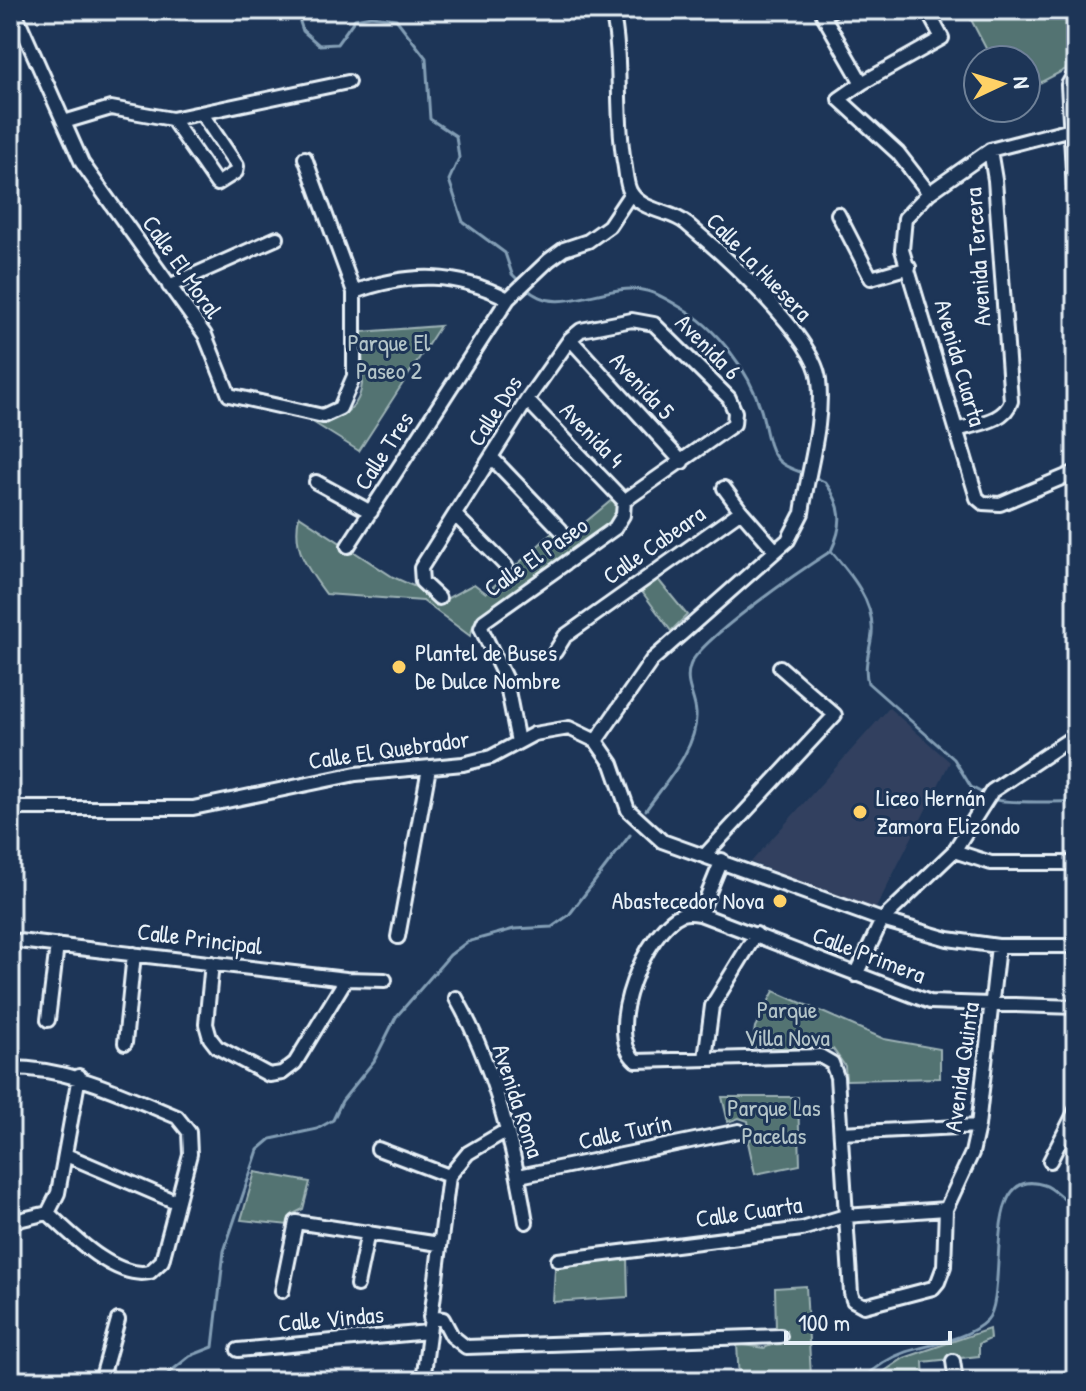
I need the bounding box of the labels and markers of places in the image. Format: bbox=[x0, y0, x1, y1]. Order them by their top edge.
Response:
place label: Plantel de Buses De Dulce Nombre bbox=[415, 636, 561, 696]
marker: Plantel de Buses De Dulce Nombre bbox=[390, 658, 408, 676]
place label: Liceo Hernán Zamora Elizondo bbox=[876, 781, 1020, 841]
marker: Liceo Hernán Zamora Elizondo bbox=[851, 803, 869, 821]
place label: Abastecedor Nova bbox=[612, 884, 764, 916]
marker: Abastecedor Nova bbox=[771, 892, 789, 910]

